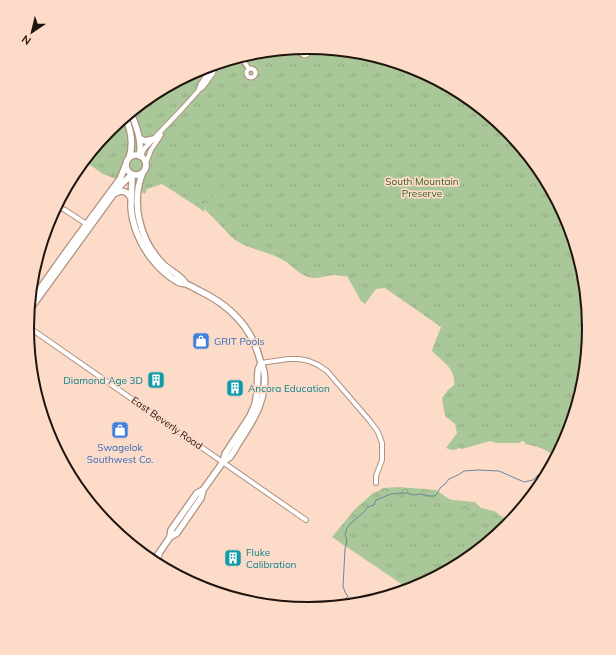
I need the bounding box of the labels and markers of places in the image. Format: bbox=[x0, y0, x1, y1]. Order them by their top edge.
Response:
shop icon: GRIT Pools bbox=[191, 331, 211, 351]
place label: GRIT Pools bbox=[214, 335, 265, 348]
building icon: Diamond Age 3D bbox=[146, 370, 166, 390]
place label: Diamond Age 3D bbox=[63, 374, 143, 387]
building icon: Ancora Education bbox=[225, 378, 245, 398]
place label: Ancora Education bbox=[248, 382, 330, 395]
shop icon: Swagelok Southwest Co. bbox=[110, 420, 130, 440]
place label: Swagelok Southwest Co. bbox=[87, 441, 153, 466]
place label: Fluke Calibration bbox=[246, 546, 297, 571]
building icon: Fluke Calibration bbox=[223, 548, 243, 568]

